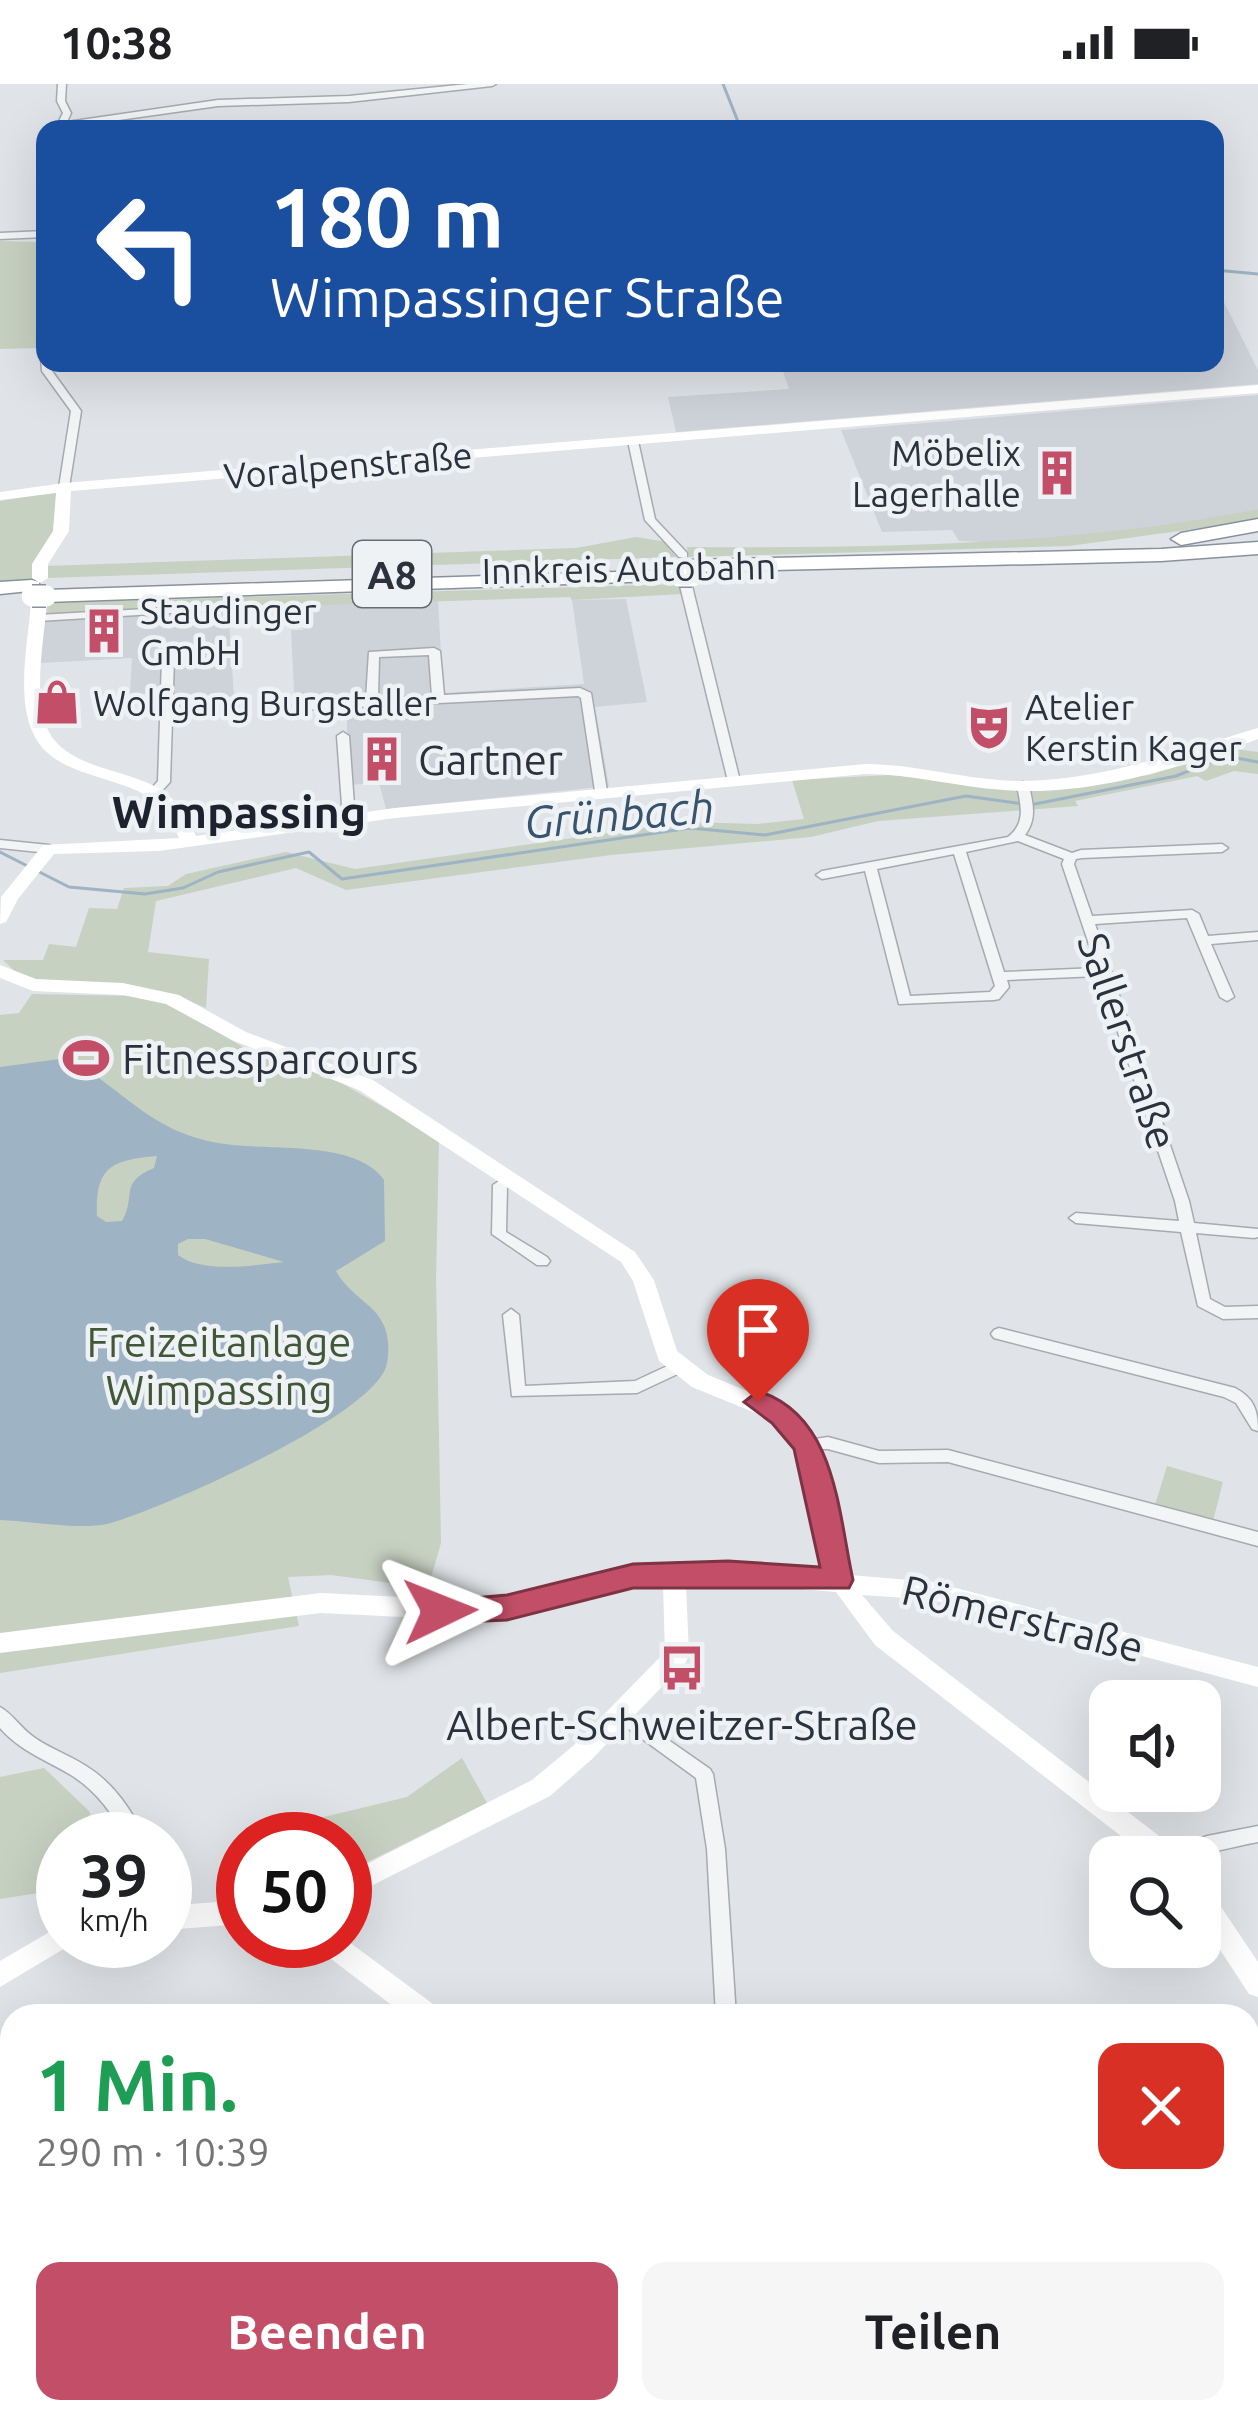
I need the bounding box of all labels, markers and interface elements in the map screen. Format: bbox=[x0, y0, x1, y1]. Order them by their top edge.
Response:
text: 10:38 bbox=[60, 17, 173, 68]
icon: left bbox=[72, 168, 228, 324]
text: 180 m bbox=[270, 169, 504, 263]
text: Wimpassinger Straße bbox=[270, 267, 785, 327]
place label: Möbelix Lagerhalle bbox=[852, 432, 1021, 514]
street label: Voralpenstraße bbox=[222, 434, 474, 496]
building icon: Möbelix Lagerhalle bbox=[1032, 448, 1082, 498]
road number: A8 bbox=[353, 541, 431, 607]
street label: Innkreis Autobahn bbox=[481, 545, 777, 591]
place label: Staudinger GmbH bbox=[140, 590, 317, 672]
building icon: Staudinger GmbH bbox=[79, 606, 129, 656]
shop icon: Wolfgang Burgstaller bbox=[32, 677, 82, 727]
place label: Wolfgang Burgstaller bbox=[93, 682, 437, 723]
place label: Atelier Kerstin Kager bbox=[1025, 686, 1242, 768]
theatre icon: Atelier Kerstin Kager bbox=[964, 702, 1014, 752]
building icon: Gartner bbox=[357, 734, 407, 784]
place label: Gartner bbox=[418, 736, 563, 783]
water label: Grünbach bbox=[522, 780, 716, 848]
district label: Wimpassing bbox=[112, 786, 366, 837]
street label: Sallerstraße bbox=[1069, 927, 1187, 1155]
sports icon: Fitnessparcours bbox=[61, 1033, 111, 1083]
place label: Fitnessparcours bbox=[122, 1035, 419, 1082]
pin bbox=[707, 1279, 809, 1402]
icon: arrive bbox=[725, 1297, 791, 1363]
park label: Freizeitanlage Wimpassing bbox=[87, 1318, 351, 1413]
position arrow bbox=[377, 1548, 503, 1674]
street label: Römerstraße bbox=[898, 1565, 1148, 1671]
bus stop icon: Albert-Schweitzer-Straße bbox=[657, 1643, 707, 1693]
map controls bbox=[1089, 1680, 1221, 1968]
button: sound bbox=[1089, 1680, 1221, 1812]
place label: Albert-Schweitzer-Straße bbox=[446, 1701, 918, 1748]
speed limit sign: 50 bbox=[216, 1812, 372, 1968]
button: search bbox=[1089, 1836, 1221, 1968]
text: 39 bbox=[80, 1841, 148, 1908]
text: km/h bbox=[79, 1903, 149, 1937]
button: close bbox=[1098, 2043, 1224, 2169]
text: 1 Min. bbox=[36, 2044, 238, 2125]
text: 290 m · 10:39 bbox=[36, 2130, 270, 2173]
button: Beenden bbox=[36, 2262, 618, 2400]
button: Teilen bbox=[642, 2262, 1224, 2400]

